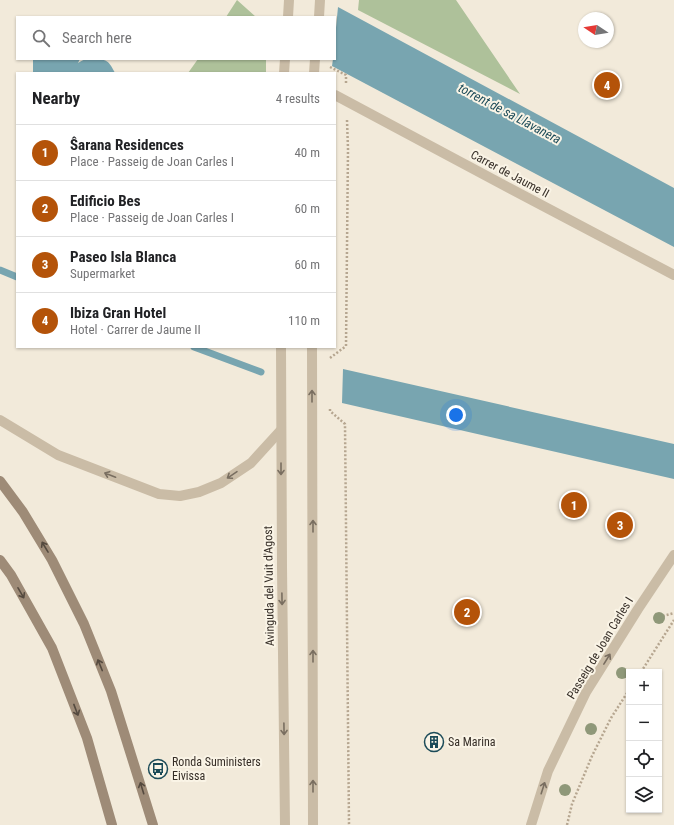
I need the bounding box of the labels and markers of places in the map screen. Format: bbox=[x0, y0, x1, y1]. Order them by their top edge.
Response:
pin: 4 bbox=[594, 70, 620, 100]
pin: 1 bbox=[561, 490, 587, 520]
pin: 3 bbox=[607, 510, 633, 540]
pin: 2 bbox=[454, 597, 480, 627]
building icon: Sa Marina bbox=[423, 731, 445, 753]
place label: Sa Marina bbox=[448, 735, 496, 749]
place label: Ronda Suministers Eivissa bbox=[172, 755, 261, 783]
bus stop icon: Ronda Suministers Eivissa bbox=[147, 758, 169, 780]

